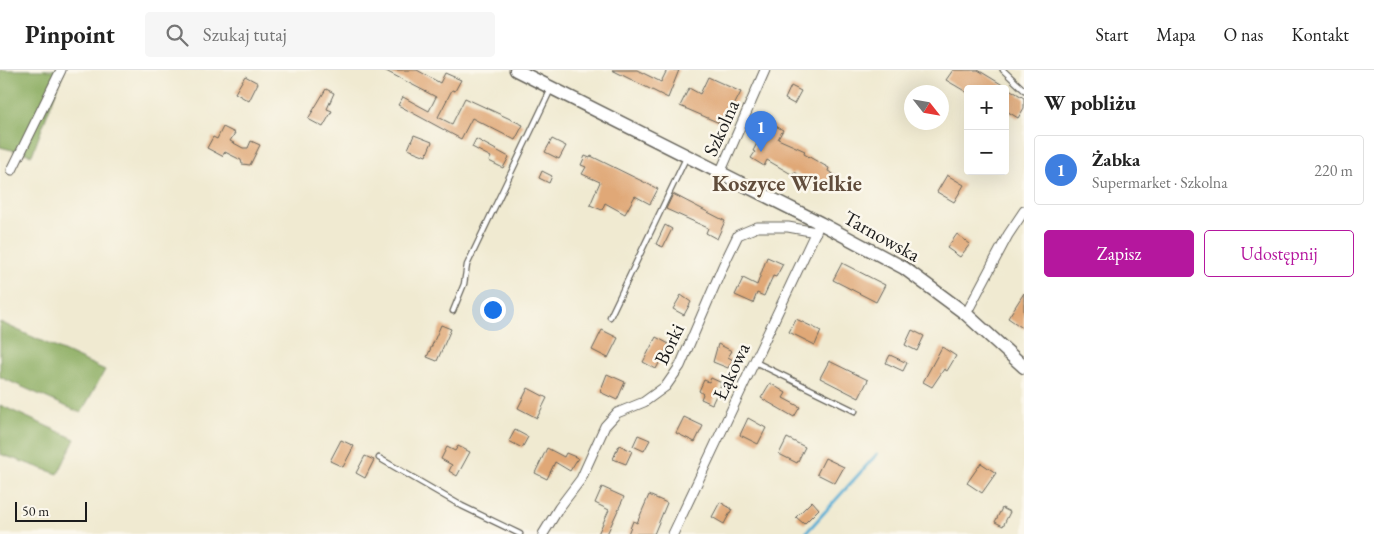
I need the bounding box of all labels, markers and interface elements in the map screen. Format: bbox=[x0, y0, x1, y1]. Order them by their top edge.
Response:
search box bbox=[145, 12, 495, 57]
text: Pinpoint bbox=[25, 19, 115, 50]
icon: search bbox=[163, 21, 191, 49]
text: Szukaj tutaj bbox=[203, 22, 287, 47]
text: Start bbox=[1095, 23, 1128, 46]
text: Mapa bbox=[1156, 23, 1196, 46]
text: O nas bbox=[1224, 23, 1263, 46]
text: Kontakt bbox=[1291, 23, 1349, 46]
north arrow bbox=[904, 85, 949, 130]
map controls bbox=[964, 85, 1009, 175]
button: + bbox=[964, 85, 1009, 130]
text: W pobliżu bbox=[1044, 89, 1136, 116]
street label: Szkolna bbox=[697, 96, 745, 160]
pin: 1 bbox=[745, 111, 777, 152]
button: − bbox=[964, 130, 1009, 175]
text: Żabka bbox=[1092, 147, 1140, 172]
text: 1 bbox=[1057, 160, 1065, 181]
text: 220 m bbox=[1314, 160, 1353, 181]
district label: Koszyce Wielkie bbox=[712, 169, 862, 198]
text: Supermarket · Szkolna bbox=[1092, 172, 1228, 193]
street label: Tarnowska bbox=[839, 204, 925, 268]
button: Zapisz bbox=[1044, 230, 1194, 277]
button: Udostępnij bbox=[1204, 230, 1354, 277]
your location bbox=[480, 297, 506, 323]
street label: Borki bbox=[648, 319, 690, 369]
street label: Łąkowa bbox=[707, 338, 755, 404]
scale bar bbox=[15, 499, 88, 522]
text: 50 m bbox=[22, 502, 49, 520]

